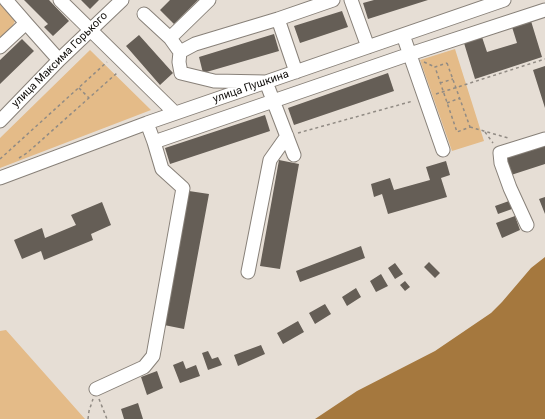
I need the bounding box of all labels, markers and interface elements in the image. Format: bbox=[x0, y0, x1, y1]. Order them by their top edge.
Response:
street label: улица Максима Горького bbox=[9, 9, 111, 111]
street label: улица Пушкина bbox=[211, 68, 291, 106]

